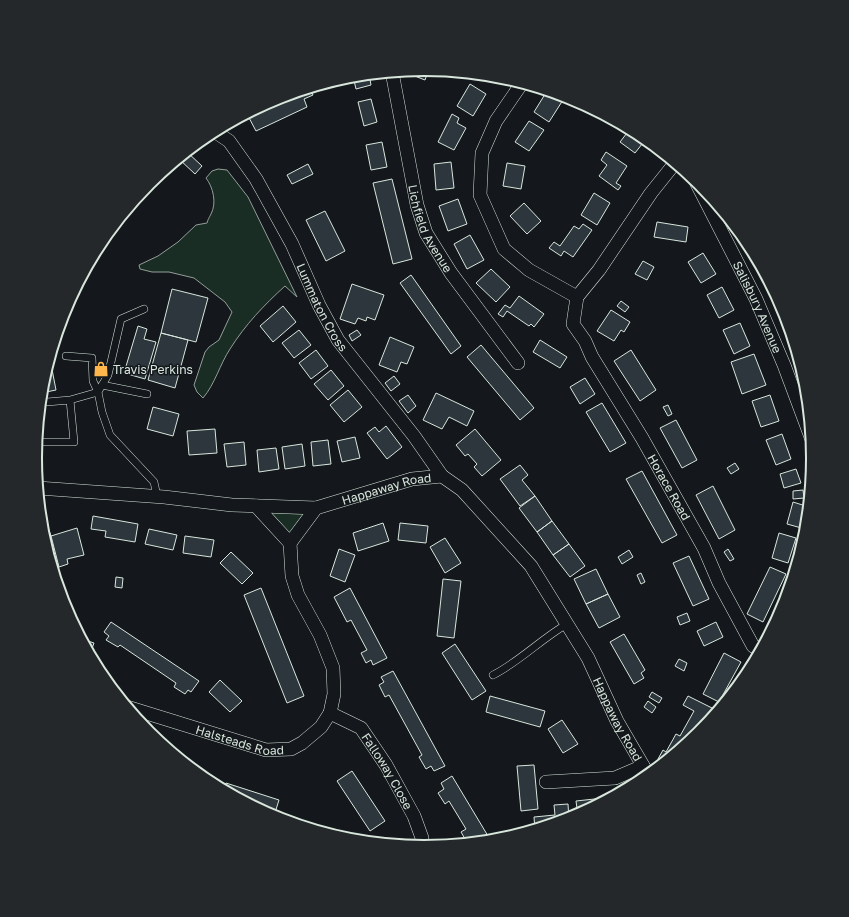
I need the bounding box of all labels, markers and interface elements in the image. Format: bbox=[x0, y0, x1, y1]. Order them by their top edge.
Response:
street label: Lichfield Avenue bbox=[406, 183, 456, 275]
street label: Salisbury Avenue bbox=[730, 258, 786, 355]
street label: Lummaton Cross bbox=[294, 261, 351, 354]
shop icon: Travis Perkins bbox=[92, 360, 110, 378]
place label: Travis Perkins bbox=[113, 362, 193, 377]
street label: Horace Road bbox=[645, 451, 694, 523]
street label: Happaway Road bbox=[340, 470, 432, 507]
street label: Happaway Road bbox=[590, 675, 646, 764]
street label: Halsteads Road bbox=[194, 721, 284, 758]
street label: Falloway Close bbox=[359, 730, 416, 812]

